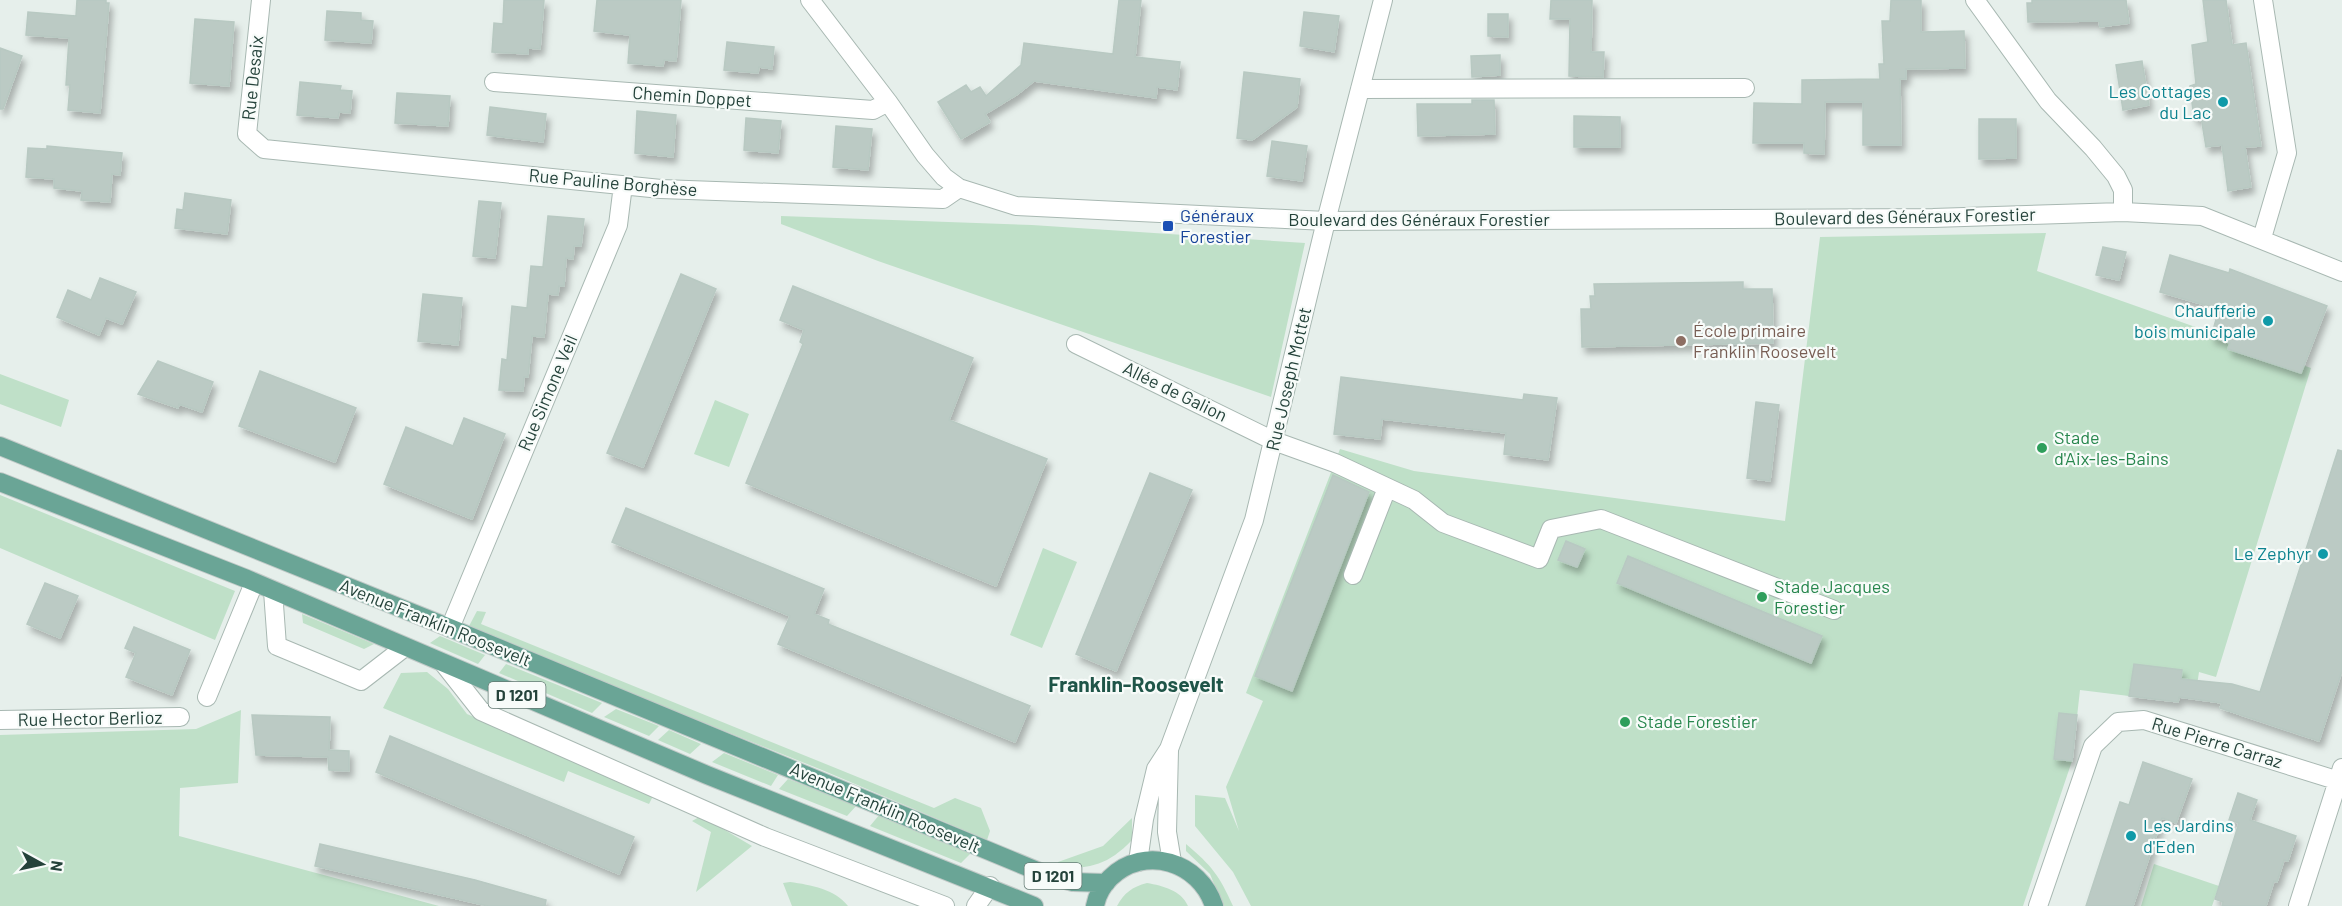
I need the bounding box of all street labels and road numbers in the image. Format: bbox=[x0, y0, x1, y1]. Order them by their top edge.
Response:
street label: Rue Desaix bbox=[237, 34, 267, 122]
street label: Chemin Doppet bbox=[632, 81, 752, 111]
street label: Rue Pauline Borghèse bbox=[528, 164, 698, 200]
street label: Boulevard des Généraux Forestier bbox=[1774, 203, 2036, 229]
street label: Boulevard des Généraux Forestier bbox=[1288, 208, 1550, 230]
street label: Rue Joseph Mottet bbox=[1261, 305, 1315, 453]
street label: Rue Simone Veil bbox=[513, 331, 581, 454]
street label: Allée de Galion bbox=[1120, 356, 1231, 426]
street label: Avenue Franklin Roosevelt bbox=[337, 574, 534, 671]
road number: D 1201 bbox=[488, 682, 546, 708]
street label: Rue Hector Berlioz bbox=[17, 706, 163, 730]
street label: Rue Pierre Carraz bbox=[2149, 712, 2285, 772]
street label: Avenue Franklin Roosevelt bbox=[787, 757, 984, 857]
road number: D 1201 bbox=[1024, 863, 1082, 889]

